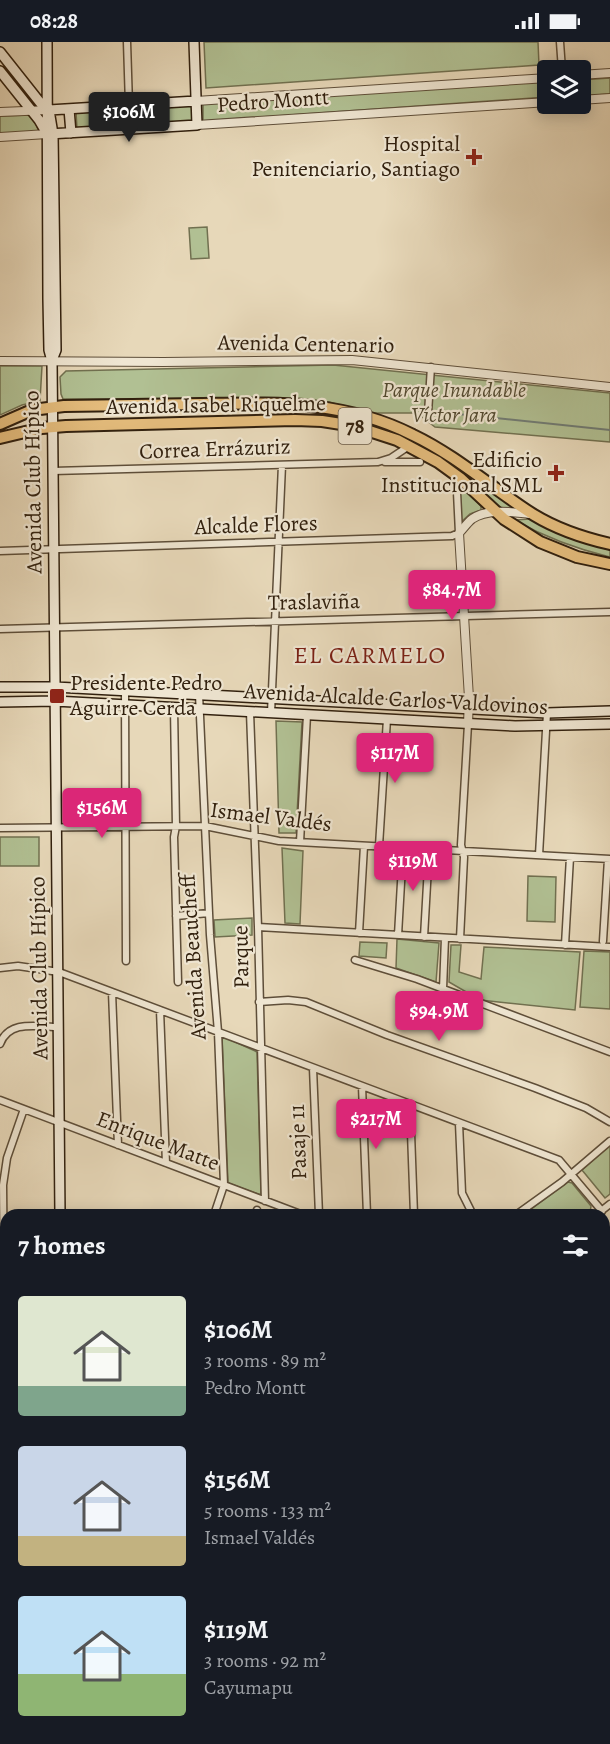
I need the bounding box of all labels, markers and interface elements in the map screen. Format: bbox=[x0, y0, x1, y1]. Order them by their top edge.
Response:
text: 08:28 bbox=[30, 6, 78, 36]
map controls bbox=[537, 60, 591, 114]
button: layers bbox=[537, 60, 591, 114]
street label: Pedro Montt bbox=[216, 82, 330, 120]
pin: $106M bbox=[87, 92, 171, 143]
text: $106M bbox=[103, 98, 155, 125]
place label: Hospital Penitenciario, Santiago bbox=[251, 129, 460, 184]
marker: Hospital Penitenciario, Santiago bbox=[465, 148, 483, 166]
street label: Avenida Centenario bbox=[216, 327, 395, 361]
park label: Parque Inundable Víctor Jara bbox=[382, 375, 526, 430]
street label: Avenida Isabel Riquelme bbox=[105, 388, 326, 422]
street label: Avenida Club Hípico bbox=[16, 390, 50, 575]
road number: 78 bbox=[338, 408, 372, 444]
street label: Correa Errázuriz bbox=[139, 431, 291, 467]
place label: Edificio Institucional SML bbox=[381, 445, 543, 500]
marker: Edificio Institucional SML bbox=[547, 464, 565, 482]
street label: Alcalde Flores bbox=[193, 508, 318, 542]
pin: $84.7M bbox=[403, 570, 501, 621]
text: $84.7M bbox=[422, 576, 482, 603]
street label: Traslaviña bbox=[268, 586, 361, 618]
district label: EL CARMELO bbox=[293, 639, 447, 671]
place label: Presidente Pedro Aguirre Cerda bbox=[69, 668, 222, 723]
street label: Avenida Alcalde Carlos Valdovinos bbox=[242, 676, 549, 722]
marker: Presidente Pedro Aguirre Cerda bbox=[48, 687, 66, 705]
pin: $117M bbox=[353, 733, 437, 784]
text: $117M bbox=[371, 739, 420, 766]
pin: $156M bbox=[60, 788, 144, 839]
text: $156M bbox=[76, 794, 128, 821]
street label: Ismael Valdés bbox=[208, 795, 334, 839]
pin: $119M bbox=[371, 841, 455, 892]
text: $119M bbox=[388, 847, 438, 874]
street label: Avenida Beaucheff bbox=[172, 870, 214, 1042]
street label: Avenida Club Hípico bbox=[22, 876, 56, 1061]
street label: Parque bbox=[225, 925, 257, 989]
pin: $94.9M bbox=[390, 991, 488, 1042]
text: $94.9M bbox=[409, 997, 469, 1024]
pin: $217M bbox=[334, 1099, 418, 1150]
street label: Enrique Matte bbox=[92, 1104, 224, 1178]
street label: Pasaje 11 bbox=[282, 1104, 314, 1180]
text: $217M bbox=[350, 1105, 402, 1132]
text: 7 homes bbox=[18, 1228, 106, 1263]
icon: filters bbox=[559, 1229, 592, 1262]
text: $106M bbox=[204, 1312, 273, 1347]
icon: home bbox=[66, 1320, 138, 1392]
text: 3 rooms · 89 m² bbox=[204, 1347, 326, 1374]
text: Pedro Montt bbox=[204, 1374, 306, 1401]
text: $156M bbox=[204, 1462, 271, 1497]
icon: home bbox=[66, 1470, 138, 1542]
text: 5 rooms · 133 m² bbox=[204, 1497, 331, 1524]
text: Ismael Valdés bbox=[204, 1524, 315, 1551]
text: $119M bbox=[204, 1612, 269, 1647]
icon: home bbox=[66, 1620, 138, 1692]
text: 3 rooms · 92 m² bbox=[204, 1647, 326, 1674]
text: Cayumapu bbox=[204, 1674, 293, 1701]

